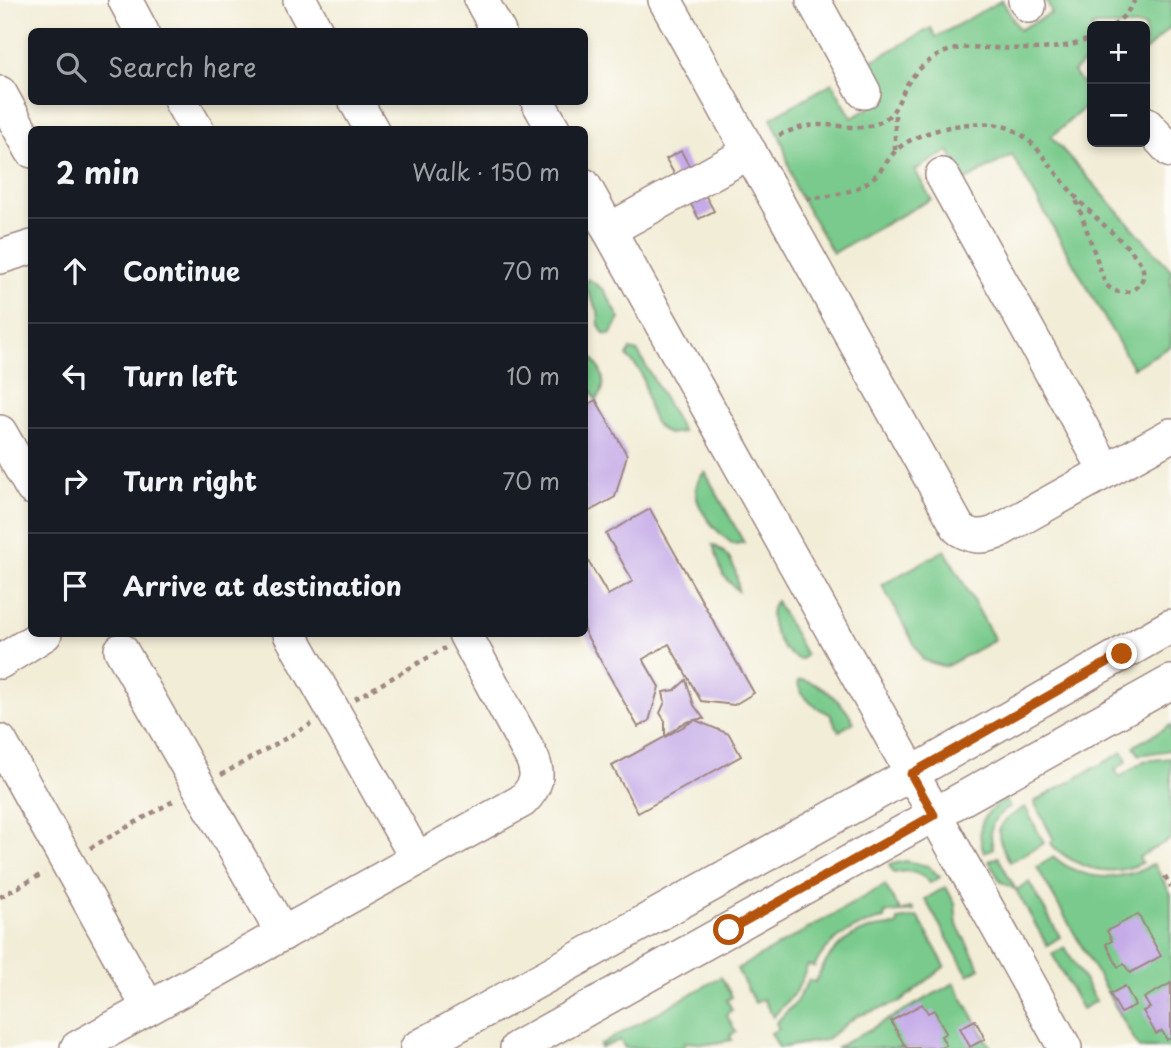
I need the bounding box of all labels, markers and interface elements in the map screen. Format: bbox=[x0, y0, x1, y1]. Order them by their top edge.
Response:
map controls bbox=[1087, 21, 1150, 147]
button: + bbox=[1087, 21, 1150, 84]
search box bbox=[28, 28, 588, 105]
text: Search here bbox=[108, 47, 257, 86]
icon: search bbox=[52, 48, 90, 86]
button: − bbox=[1087, 84, 1150, 147]
text: 2 min bbox=[56, 149, 140, 194]
text: Walk · 150 m bbox=[412, 154, 560, 189]
text: Continue bbox=[123, 251, 240, 290]
icon: ahead bbox=[56, 252, 94, 290]
text: 70 m bbox=[502, 253, 560, 288]
text: Turn left bbox=[123, 356, 238, 395]
icon: left bbox=[56, 357, 94, 395]
text: 10 m bbox=[506, 358, 560, 393]
text: Turn right bbox=[123, 461, 257, 500]
icon: right bbox=[56, 462, 94, 500]
text: 70 m bbox=[502, 463, 560, 498]
text: Arrive at destination bbox=[123, 566, 402, 605]
icon: arrive bbox=[56, 567, 94, 605]
route end bbox=[1106, 638, 1137, 669]
route start bbox=[713, 914, 744, 945]

